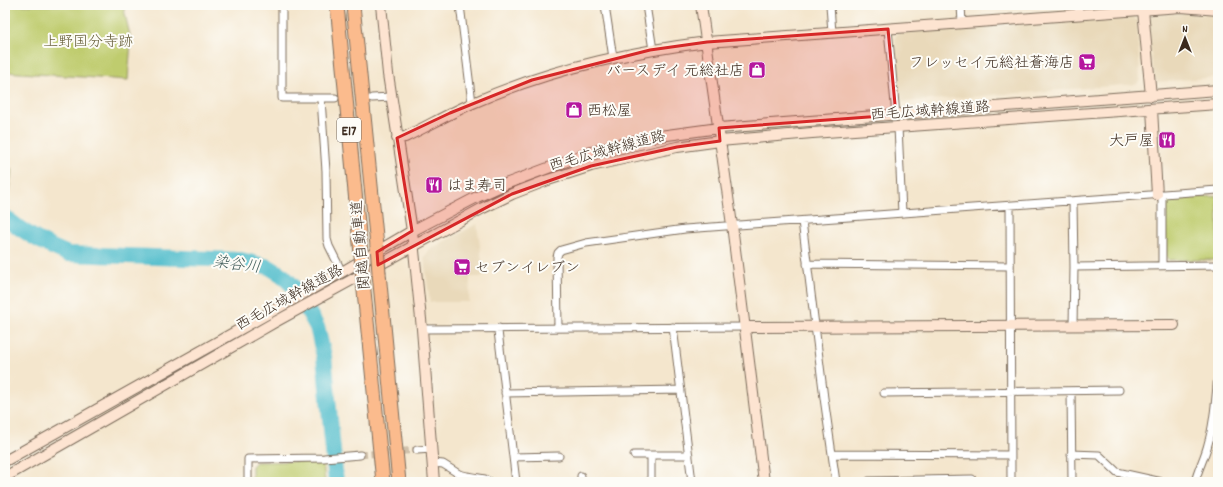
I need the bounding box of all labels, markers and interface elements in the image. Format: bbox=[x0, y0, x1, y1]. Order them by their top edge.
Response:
north arrow bbox=[1165, 18, 1205, 58]
text: N bbox=[1182, 22, 1188, 38]
park label: 上野国分寺跡 bbox=[43, 32, 133, 54]
supermarket icon: フレッセイ元総社蒼海店 bbox=[1077, 52, 1097, 72]
place label: フレッセイ元総社蒼海店 bbox=[909, 53, 1074, 75]
shop icon: バースデイ 元総社店 bbox=[747, 60, 767, 80]
place label: バースデイ 元総社店 bbox=[606, 61, 744, 83]
street label: 西毛広域幹線道路 bbox=[870, 97, 991, 127]
shop icon: 西松屋 bbox=[564, 100, 584, 120]
place label: 西松屋 bbox=[587, 101, 632, 123]
road number: E17 bbox=[337, 118, 361, 142]
street label: 西毛広域幹線道路 bbox=[547, 126, 668, 178]
restaurant icon: 大戸屋 bbox=[1157, 130, 1177, 150]
place label: 大戸屋 bbox=[1109, 131, 1154, 153]
restaurant icon: はま寿司 bbox=[424, 175, 444, 195]
place label: はま寿司 bbox=[447, 176, 507, 198]
street label: 関越自動車道 bbox=[347, 199, 377, 291]
water label: 染谷川 bbox=[211, 251, 262, 280]
supermarket icon: セブンイレブン bbox=[452, 257, 472, 277]
place label: セブンイレブン bbox=[475, 258, 580, 280]
street label: 西毛広域幹線道路 bbox=[232, 260, 348, 337]

